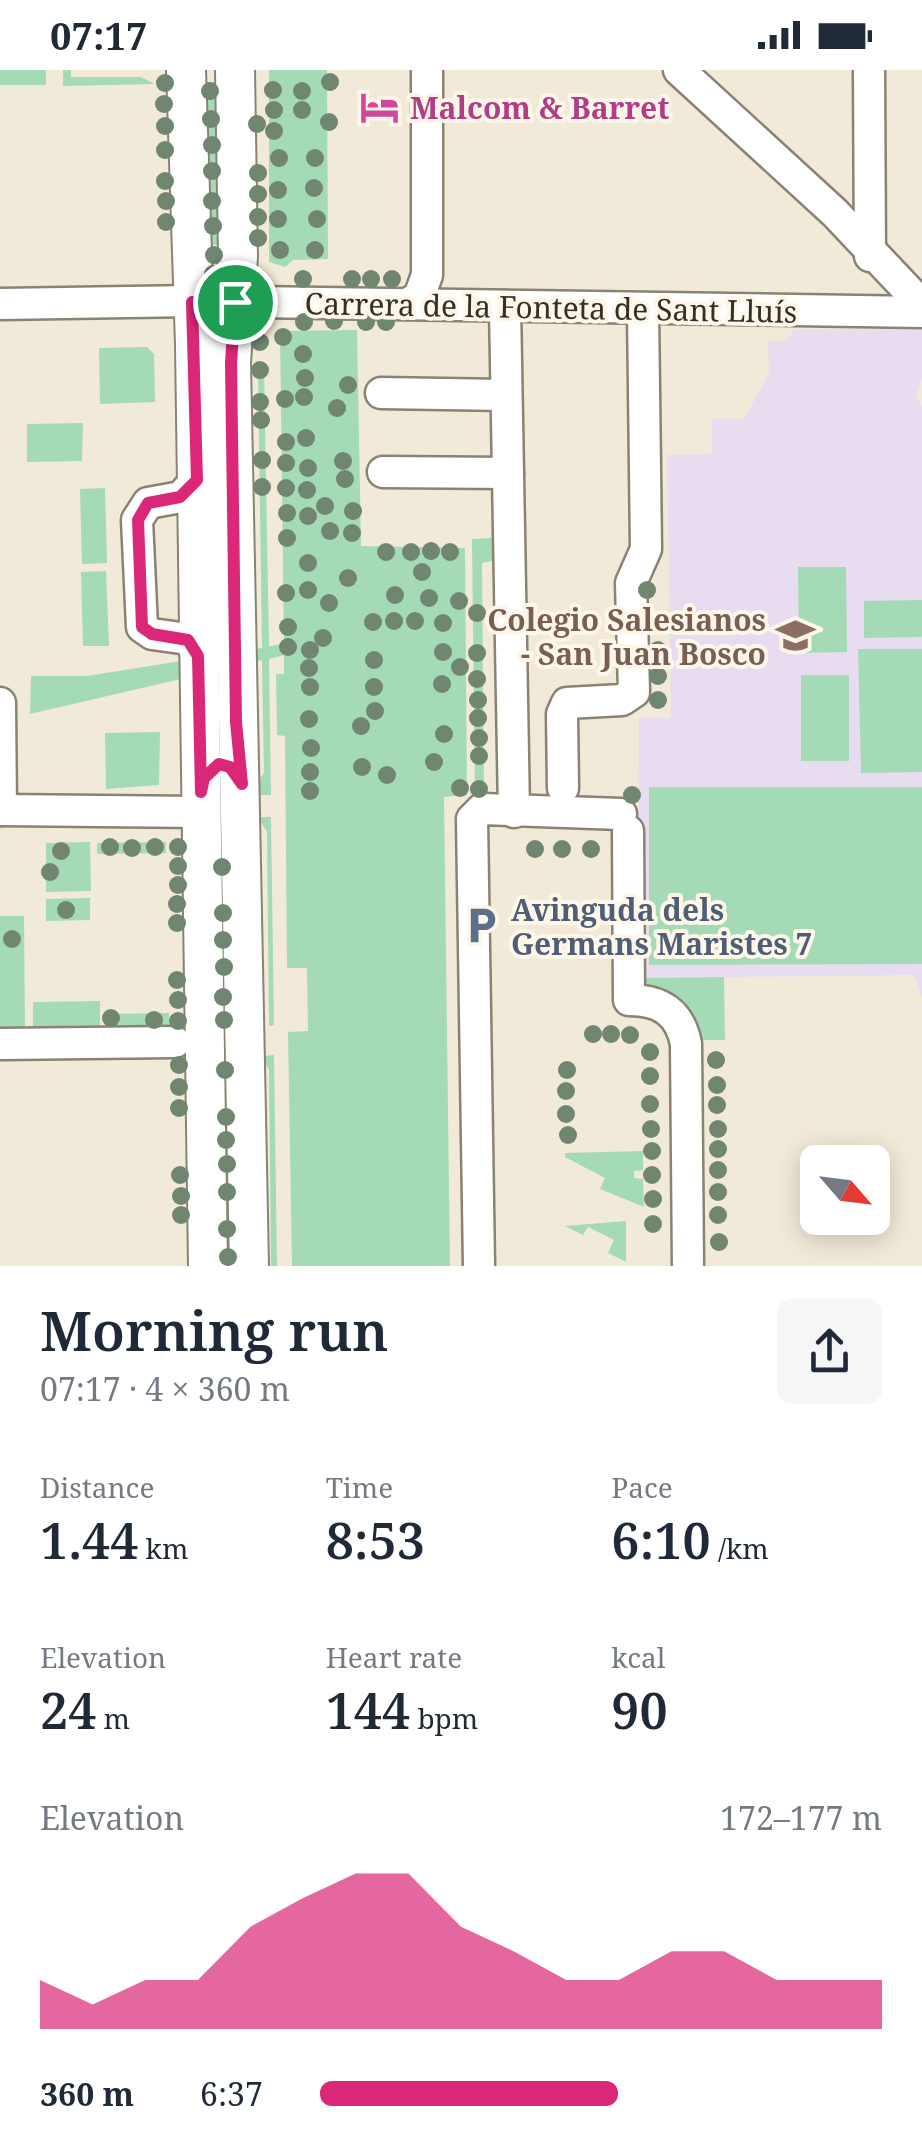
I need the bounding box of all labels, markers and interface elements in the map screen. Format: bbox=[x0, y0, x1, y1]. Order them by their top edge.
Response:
text: 07:17 bbox=[50, 9, 147, 61]
hotel icon: Malcom & Barret bbox=[359, 86, 401, 128]
place label: Malcom & Barret bbox=[410, 87, 669, 128]
pin bbox=[193, 260, 278, 345]
icon: arrive bbox=[208, 275, 263, 330]
street label: Carrera de la Fonteta de Sant Lluís bbox=[304, 282, 798, 332]
place label: Colegio Salesianos - San Juan Bosco bbox=[487, 599, 766, 674]
school or university icon: Colegio Salesianos - San Juan Bosco bbox=[775, 615, 817, 657]
place label: Avinguda dels Germans Maristes 7 bbox=[511, 889, 813, 964]
parking icon: Avinguda dels Germans Maristes 7 bbox=[460, 905, 502, 947]
north arrow bbox=[800, 1145, 890, 1235]
map controls bbox=[800, 1145, 890, 1235]
text: Morning run bbox=[40, 1292, 389, 1367]
button: share bbox=[777, 1299, 882, 1404]
text: 07:17 · 4 × 360 m bbox=[40, 1367, 290, 1410]
text: Distance bbox=[40, 1468, 154, 1506]
text: Time bbox=[326, 1468, 393, 1506]
text: Pace bbox=[611, 1468, 673, 1506]
text: 1.44 bbox=[40, 1506, 138, 1574]
text: 8:53 bbox=[326, 1506, 425, 1574]
text: 6:10 bbox=[611, 1506, 711, 1574]
text: km bbox=[138, 1529, 188, 1567]
text: /km bbox=[711, 1529, 769, 1567]
text: Elevation bbox=[40, 1638, 166, 1676]
text: Heart rate bbox=[326, 1638, 462, 1676]
text: kcal bbox=[611, 1638, 665, 1676]
text: 24 bbox=[40, 1676, 96, 1744]
text: 144 bbox=[326, 1676, 410, 1744]
text: 90 bbox=[611, 1676, 668, 1744]
text: m bbox=[96, 1699, 130, 1737]
text: bpm bbox=[410, 1699, 478, 1737]
text: Elevation bbox=[40, 1796, 184, 1839]
text: 172–177 m bbox=[720, 1796, 882, 1839]
text: 360 m bbox=[40, 2072, 134, 2115]
text: 6:37 bbox=[200, 2072, 263, 2115]

